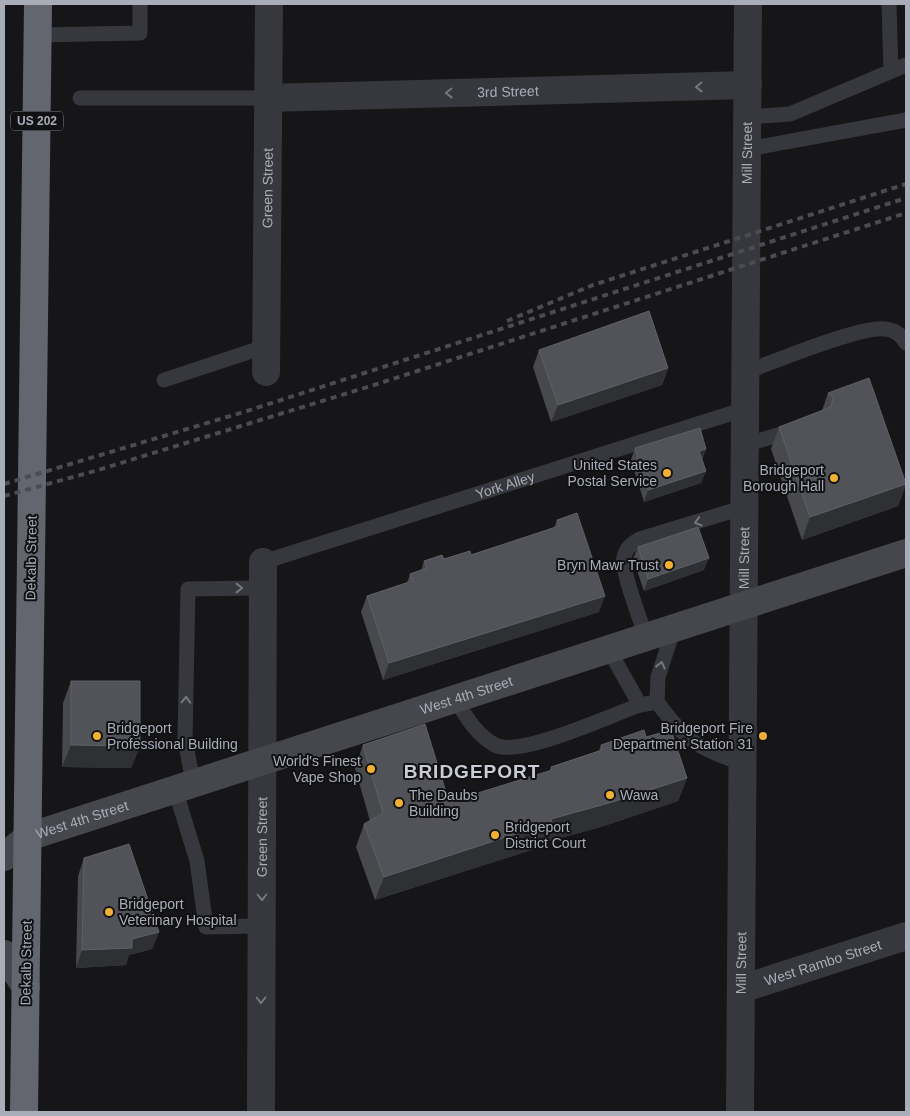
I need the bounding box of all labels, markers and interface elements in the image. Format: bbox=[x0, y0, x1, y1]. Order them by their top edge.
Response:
one-way arrow bbox=[695, 81, 703, 92]
street label: 3rd Street bbox=[477, 83, 539, 100]
one-way arrow bbox=[445, 88, 452, 98]
road number: US 202 bbox=[11, 112, 63, 130]
street label: Mill Street bbox=[739, 122, 755, 184]
street label: Green Street bbox=[259, 148, 276, 228]
place label: United States Postal Service bbox=[568, 457, 657, 489]
place label: Bridgeport Borough Hall bbox=[743, 462, 824, 494]
marker: United States Postal Service bbox=[661, 467, 673, 479]
street label: York Alley bbox=[474, 468, 537, 502]
marker: Bridgeport Borough Hall bbox=[828, 472, 840, 484]
street label: Dekalb Street bbox=[22, 515, 40, 601]
one-way arrow bbox=[694, 516, 703, 526]
street label: Mill Street bbox=[736, 527, 752, 589]
place label: Bryn Mawr Trust bbox=[557, 557, 659, 573]
marker: Bryn Mawr Trust bbox=[663, 559, 675, 571]
one-way arrow bbox=[236, 583, 244, 593]
one-way arrow bbox=[655, 660, 666, 669]
street label: West 4th Street bbox=[418, 673, 515, 718]
one-way arrow bbox=[181, 696, 191, 704]
place label: Bridgeport Professional Building bbox=[107, 720, 238, 752]
place label: Bridgeport Fire Department Station 31 bbox=[613, 720, 753, 752]
marker: Bridgeport Professional Building bbox=[91, 730, 103, 742]
marker: Bridgeport Fire Department Station 31 bbox=[757, 730, 769, 742]
place label: World's Finest Vape Shop bbox=[273, 753, 361, 785]
district label: BRIDGEPORT bbox=[404, 761, 540, 782]
marker: World's Finest Vape Shop bbox=[365, 763, 377, 775]
place label: The Daubs Building bbox=[409, 787, 477, 819]
place label: Wawa bbox=[620, 787, 659, 803]
marker: Wawa bbox=[604, 789, 616, 801]
street label: West 4th Street bbox=[34, 797, 130, 842]
street label: Green Street bbox=[254, 797, 270, 877]
marker: The Daubs Building bbox=[393, 797, 405, 809]
place label: Bridgeport District Court bbox=[505, 819, 586, 851]
marker: Bridgeport District Court bbox=[489, 829, 501, 841]
one-way arrow bbox=[257, 894, 267, 901]
place label: Bridgeport Veterinary Hospital bbox=[119, 896, 237, 928]
marker: Bridgeport Veterinary Hospital bbox=[103, 906, 115, 918]
street label: Dekalb Street bbox=[17, 920, 35, 1006]
street label: Mill Street bbox=[733, 932, 749, 994]
street label: West Rambo Street bbox=[762, 936, 884, 989]
one-way arrow bbox=[256, 996, 266, 1004]

